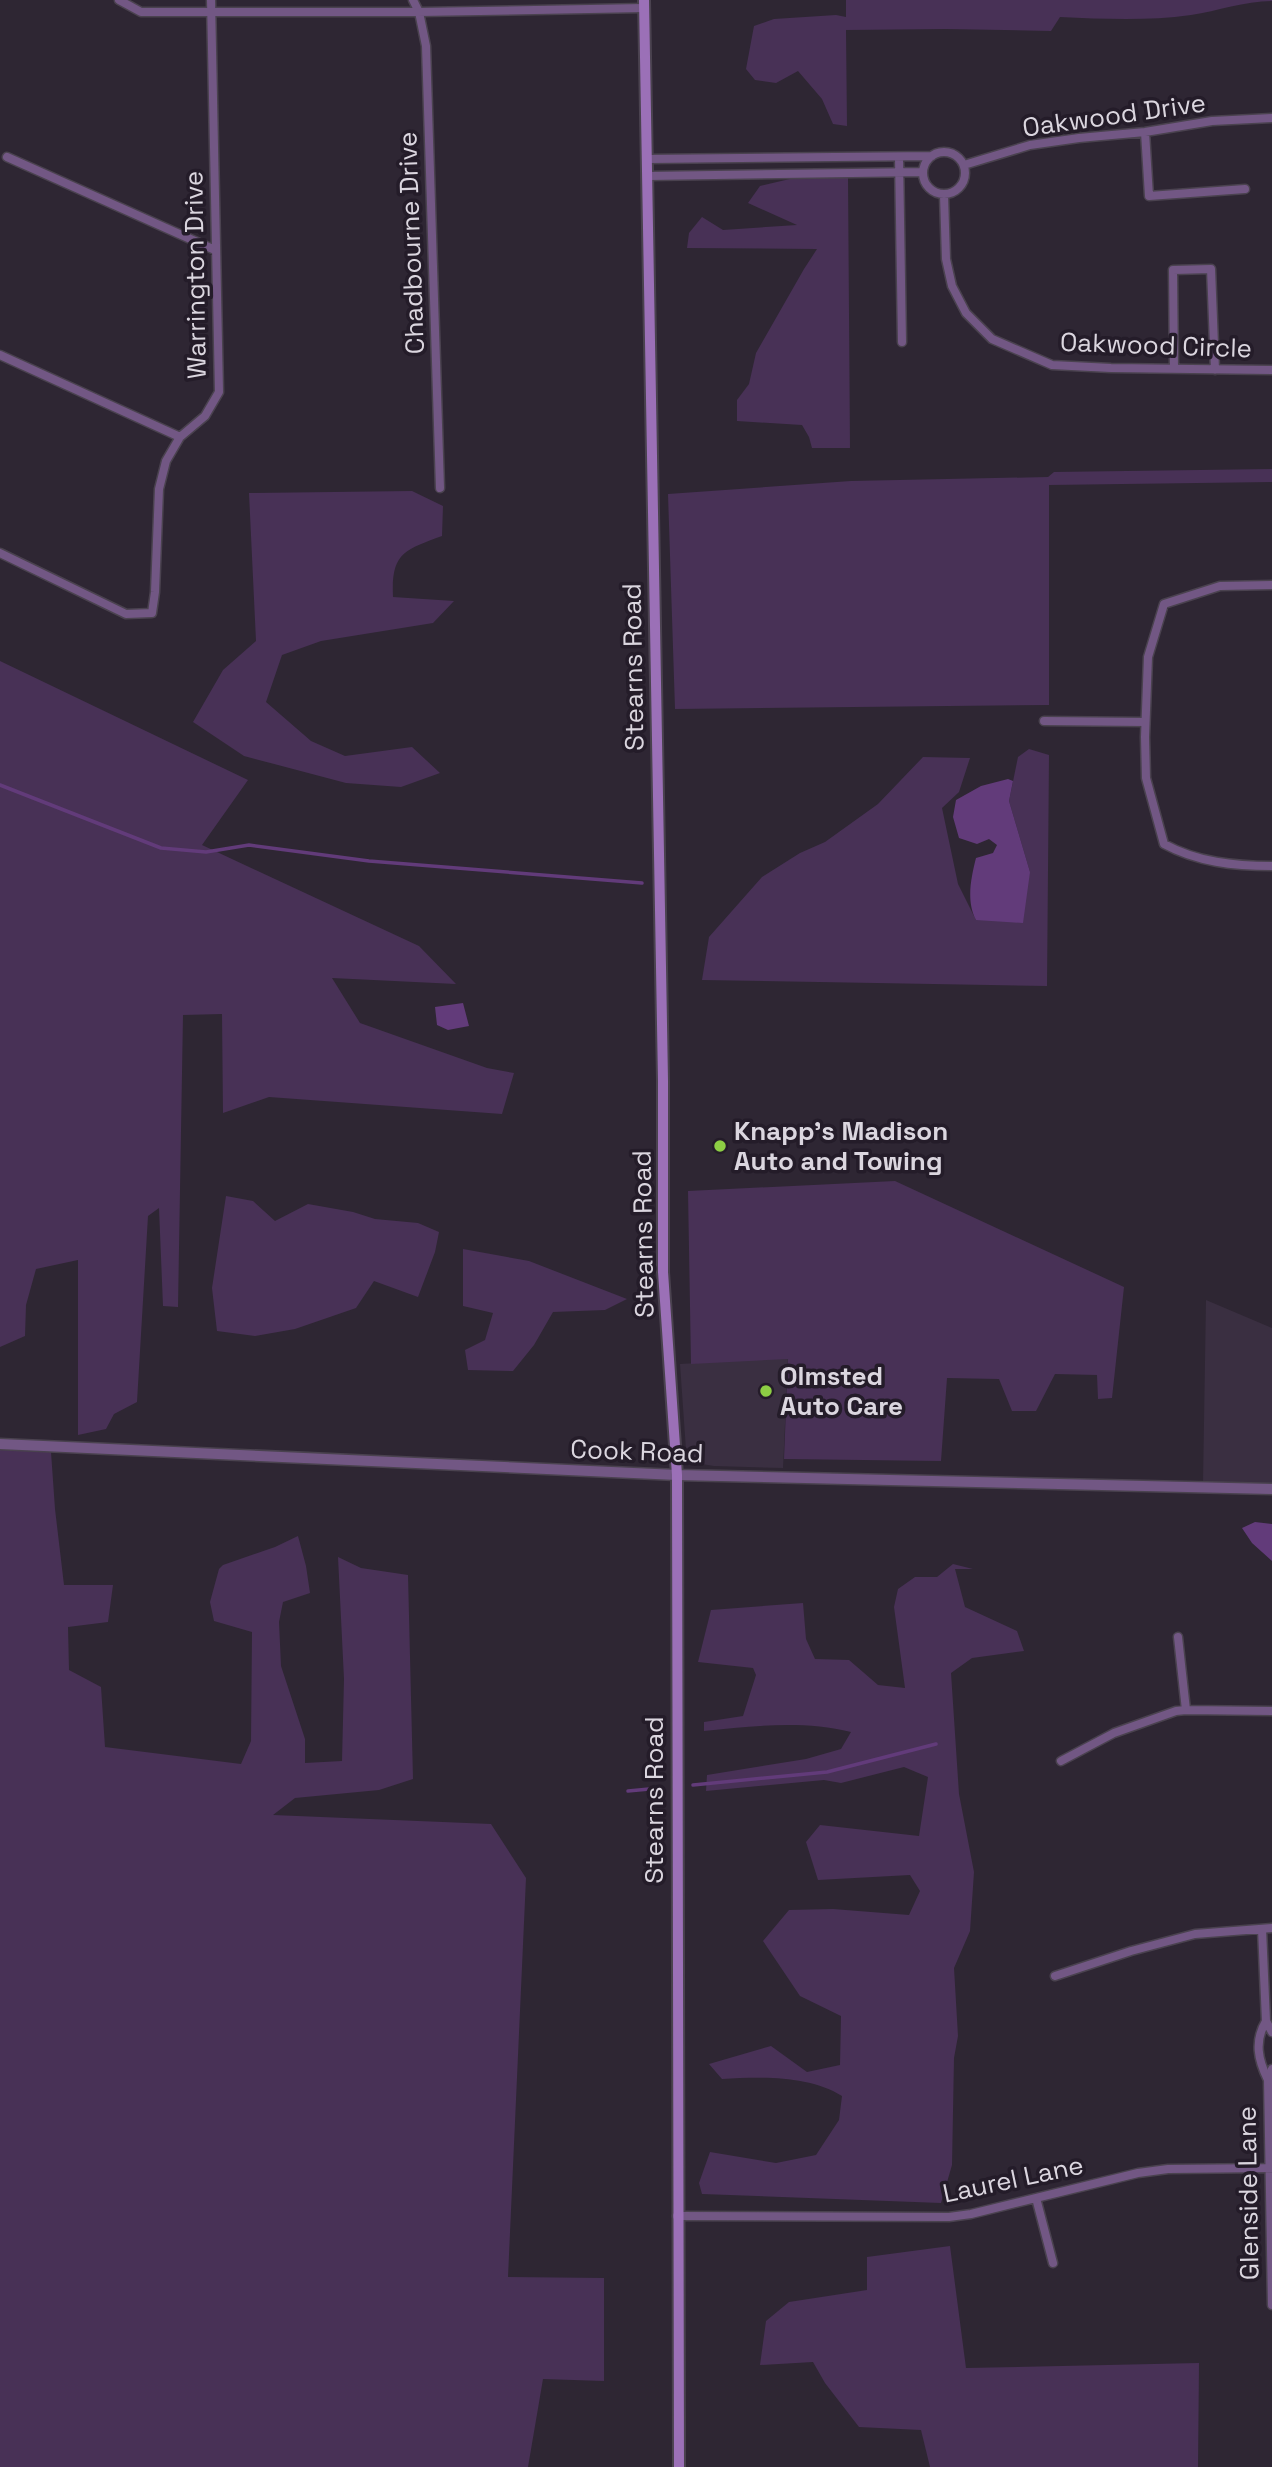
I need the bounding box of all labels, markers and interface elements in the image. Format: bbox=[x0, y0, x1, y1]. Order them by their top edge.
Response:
street label: Oakwood Drive bbox=[1020, 85, 1208, 145]
street label: Chadbourne Drive bbox=[390, 131, 432, 355]
street label: Warrington Drive bbox=[176, 170, 214, 380]
street label: Oakwood Circle bbox=[1059, 325, 1253, 365]
street label: Stearns Road bbox=[615, 583, 651, 751]
place label: Knapp's Madison Auto and Towing bbox=[734, 1114, 948, 1178]
marker: Knapp's Madison Auto and Towing bbox=[712, 1138, 728, 1154]
street label: Stearns Road bbox=[625, 1150, 661, 1318]
place label: Olmsted Auto Care bbox=[780, 1359, 903, 1423]
marker: Olmsted Auto Care bbox=[758, 1383, 774, 1399]
street label: Cook Road bbox=[570, 1432, 704, 1470]
street label: Stearns Road bbox=[637, 1716, 671, 1884]
street label: Glenside Lane bbox=[1229, 2106, 1267, 2280]
street label: Laurel Lane bbox=[940, 2148, 1086, 2210]

